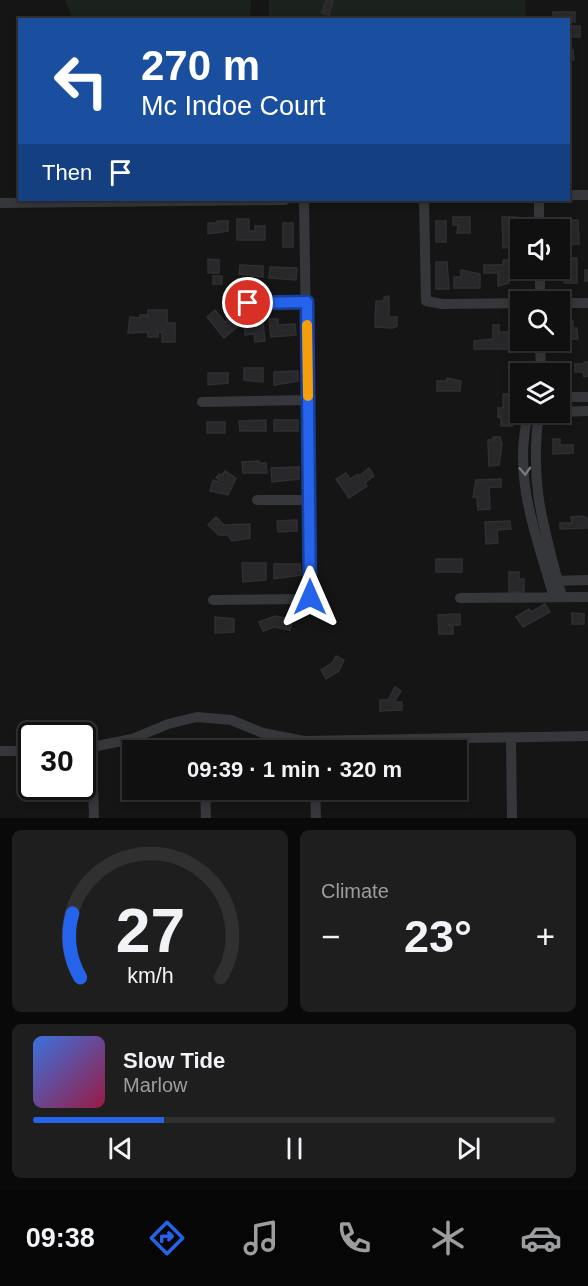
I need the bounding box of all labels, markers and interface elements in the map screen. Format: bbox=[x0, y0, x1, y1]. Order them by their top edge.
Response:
icon: left bbox=[42, 42, 120, 120]
text: 270 m bbox=[141, 42, 260, 89]
text: Mc Indoe Court bbox=[141, 91, 326, 121]
icon: arrive bbox=[104, 156, 137, 189]
text: Then bbox=[42, 160, 92, 185]
map controls bbox=[510, 219, 570, 423]
button: sound bbox=[510, 219, 570, 279]
pin bbox=[222, 277, 273, 328]
icon: arrive bbox=[231, 286, 264, 319]
button: search bbox=[510, 291, 570, 351]
button: layers bbox=[510, 363, 570, 423]
one-way arrow bbox=[518, 466, 531, 475]
position arrow bbox=[278, 565, 342, 629]
speed limit sign: 30 bbox=[18, 722, 96, 800]
text: 09:39 · 1 min · 320 m bbox=[187, 757, 402, 782]
text: Climate bbox=[321, 880, 389, 902]
text: 27 bbox=[115, 896, 185, 965]
text: 23° bbox=[404, 911, 472, 962]
text: − bbox=[321, 918, 340, 955]
text: + bbox=[536, 918, 555, 955]
text: km/h bbox=[127, 964, 173, 988]
text: Slow Tide bbox=[123, 1048, 225, 1073]
text: Marlow bbox=[123, 1074, 187, 1096]
icon: previous bbox=[104, 1132, 137, 1165]
icon: pause bbox=[278, 1132, 311, 1165]
icon: next bbox=[452, 1132, 485, 1165]
icon: directions bbox=[146, 1217, 188, 1259]
icon: music bbox=[240, 1217, 282, 1259]
icon: phone bbox=[333, 1217, 375, 1259]
icon: climate bbox=[427, 1217, 469, 1259]
icon: car bbox=[520, 1217, 562, 1259]
text: 09:38 bbox=[26, 1223, 95, 1253]

